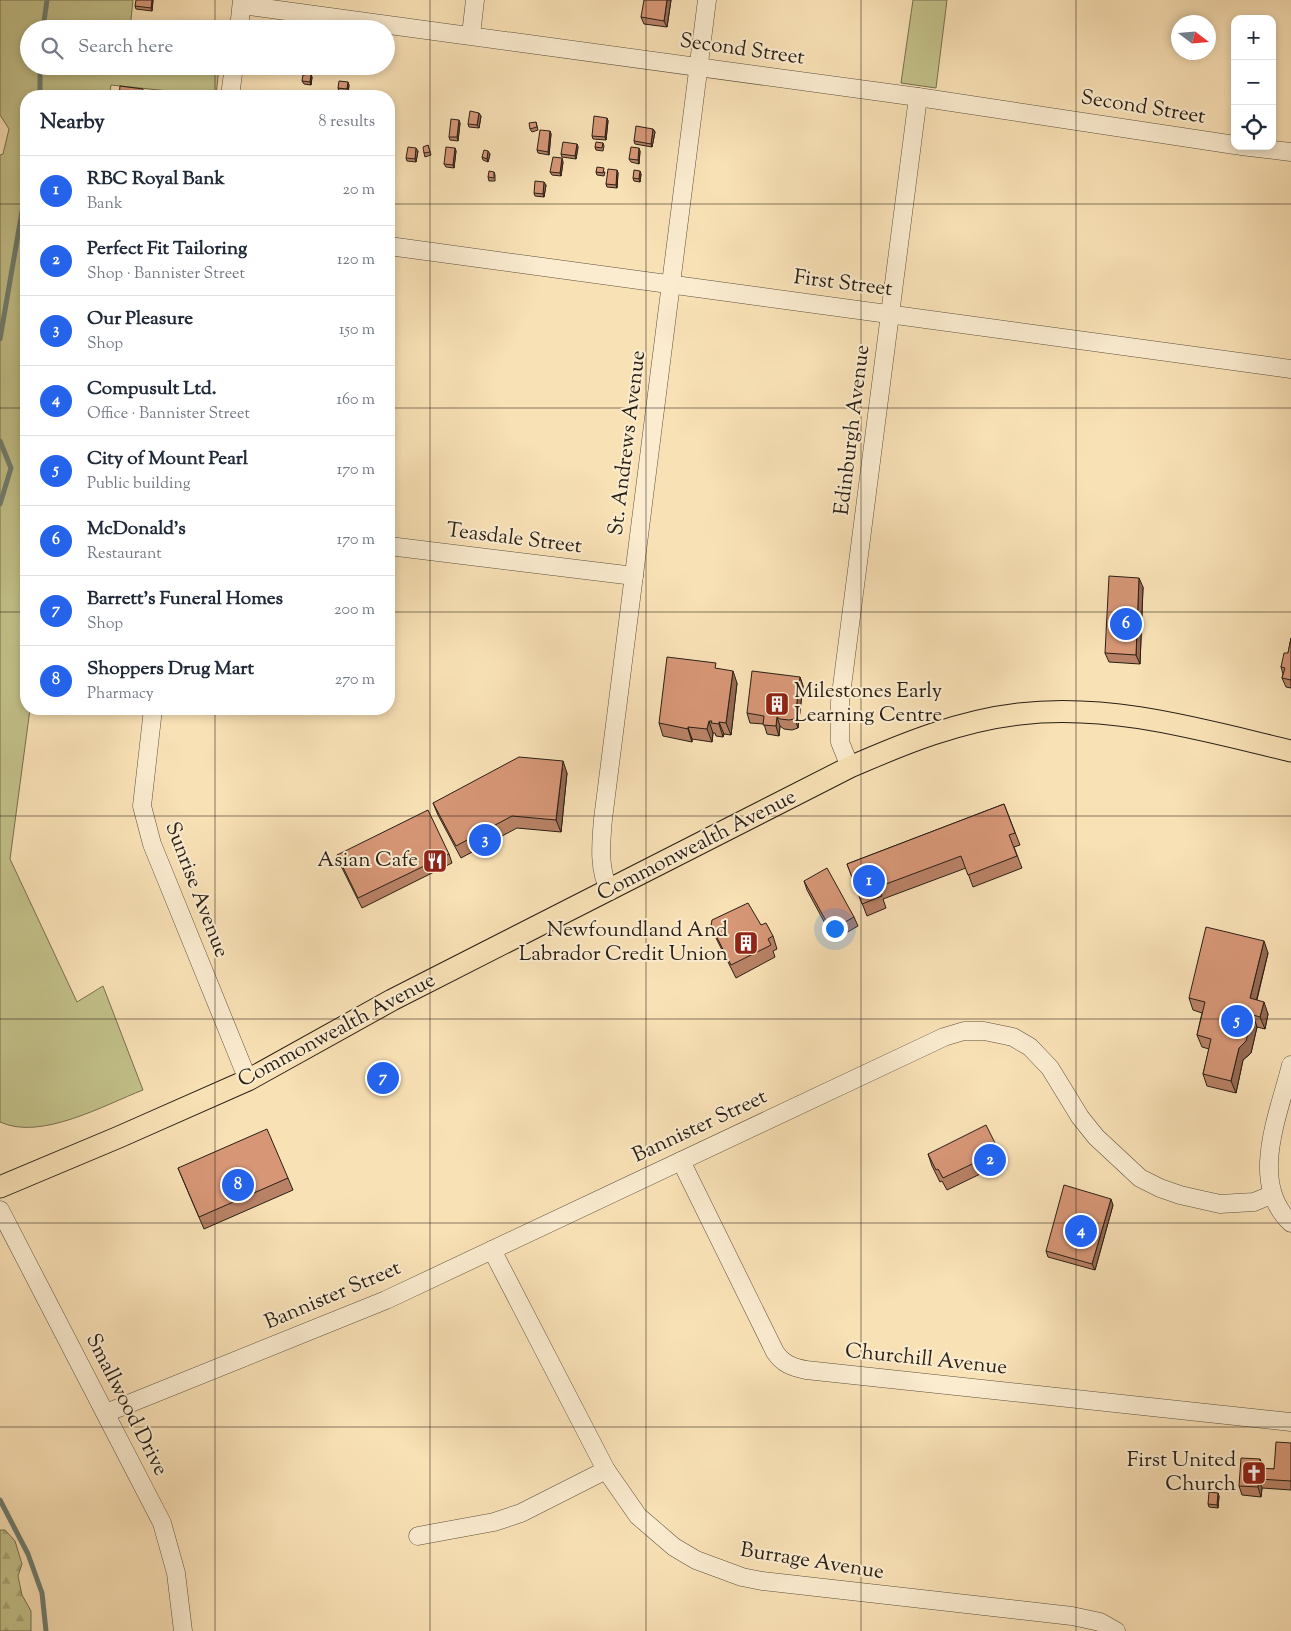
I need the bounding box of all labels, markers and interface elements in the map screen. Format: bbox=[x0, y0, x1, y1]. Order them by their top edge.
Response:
north arrow bbox=[1171, 15, 1216, 60]
map controls bbox=[1231, 15, 1276, 150]
button: + bbox=[1231, 15, 1276, 60]
search box bbox=[20, 20, 395, 75]
street label: Second Street bbox=[678, 26, 806, 74]
icon: search bbox=[38, 34, 66, 62]
text: Search here bbox=[78, 34, 173, 61]
button: − bbox=[1231, 60, 1276, 105]
street label: Second Street bbox=[1078, 83, 1208, 133]
button: locate bbox=[1231, 105, 1276, 150]
text: Nearby bbox=[40, 108, 105, 138]
text: 8 results bbox=[319, 111, 375, 134]
text: RBC Royal Bank bbox=[87, 166, 225, 193]
text: 1 bbox=[53, 179, 59, 202]
text: 20 m bbox=[342, 179, 375, 202]
text: Bank bbox=[87, 193, 123, 216]
text: Perfect Fit Tailoring bbox=[87, 236, 247, 263]
text: 2 bbox=[52, 249, 60, 272]
text: 120 m bbox=[337, 249, 375, 272]
text: Shop · Bannister Street bbox=[87, 263, 245, 286]
street label: First Street bbox=[792, 263, 894, 305]
text: Our Pleasure bbox=[87, 306, 193, 333]
text: 3 bbox=[53, 319, 59, 342]
text: 150 m bbox=[339, 319, 375, 342]
text: Shop bbox=[87, 333, 123, 356]
street label: Edinburgh Avenue bbox=[828, 343, 878, 517]
street label: St. Andrews Avenue bbox=[602, 349, 654, 537]
text: Compusult Ltd. bbox=[87, 376, 217, 403]
text: 4 bbox=[52, 389, 60, 412]
text: 160 m bbox=[337, 389, 375, 412]
text: Office · Bannister Street bbox=[87, 403, 250, 426]
text: City of Mount Pearl bbox=[87, 446, 248, 473]
text: 5 bbox=[53, 459, 59, 482]
text: 170 m bbox=[337, 459, 375, 482]
text: Public building bbox=[87, 473, 191, 496]
text: McDonald's bbox=[87, 516, 186, 543]
street label: Teasdale Street bbox=[445, 516, 583, 562]
text: 6 bbox=[52, 529, 60, 552]
text: 170 m bbox=[337, 529, 375, 552]
text: Restaurant bbox=[87, 543, 162, 566]
text: Barrett's Funeral Homes bbox=[87, 586, 283, 613]
text: 7 bbox=[52, 599, 60, 622]
text: 200 m bbox=[334, 599, 375, 622]
pin: 6 bbox=[1110, 605, 1142, 643]
text: Shop bbox=[87, 613, 123, 636]
text: Shoppers Drug Mart bbox=[87, 656, 254, 683]
text: 8 bbox=[52, 669, 60, 692]
text: 270 m bbox=[335, 669, 375, 692]
place label: Milestones Early Learning Centre bbox=[794, 677, 943, 731]
text: Pharmacy bbox=[87, 683, 154, 706]
building icon: Milestones Early Learning Centre bbox=[764, 691, 790, 717]
street label: Commonwealth Avenue bbox=[592, 783, 802, 909]
street label: Sunrise Avenue bbox=[156, 818, 236, 962]
pin: 3 bbox=[469, 821, 501, 859]
place label: Asian Cafe bbox=[317, 846, 418, 876]
restaurant icon: Asian Cafe bbox=[422, 848, 448, 874]
pin: 1 bbox=[853, 862, 885, 900]
place label: Newfoundland And Labrador Credit Union bbox=[519, 916, 728, 970]
your location bbox=[822, 916, 848, 942]
building icon: Newfoundland And Labrador Credit Union bbox=[733, 930, 759, 956]
street label: Commonwealth Avenue bbox=[233, 966, 441, 1096]
pin: 5 bbox=[1221, 1002, 1253, 1040]
pin: 7 bbox=[367, 1059, 399, 1097]
street label: Bannister Street bbox=[628, 1083, 772, 1171]
pin: 2 bbox=[974, 1141, 1006, 1179]
pin: 8 bbox=[222, 1166, 254, 1204]
pin: 4 bbox=[1065, 1212, 1097, 1250]
street label: Bannister Street bbox=[260, 1254, 406, 1338]
street label: Smallwood Drive bbox=[77, 1329, 175, 1481]
street label: Churchill Avenue bbox=[843, 1337, 1009, 1383]
place label: First United Church bbox=[1127, 1446, 1236, 1500]
church icon: First United Church bbox=[1241, 1460, 1267, 1486]
street label: Burrage Avenue bbox=[738, 1536, 886, 1588]

